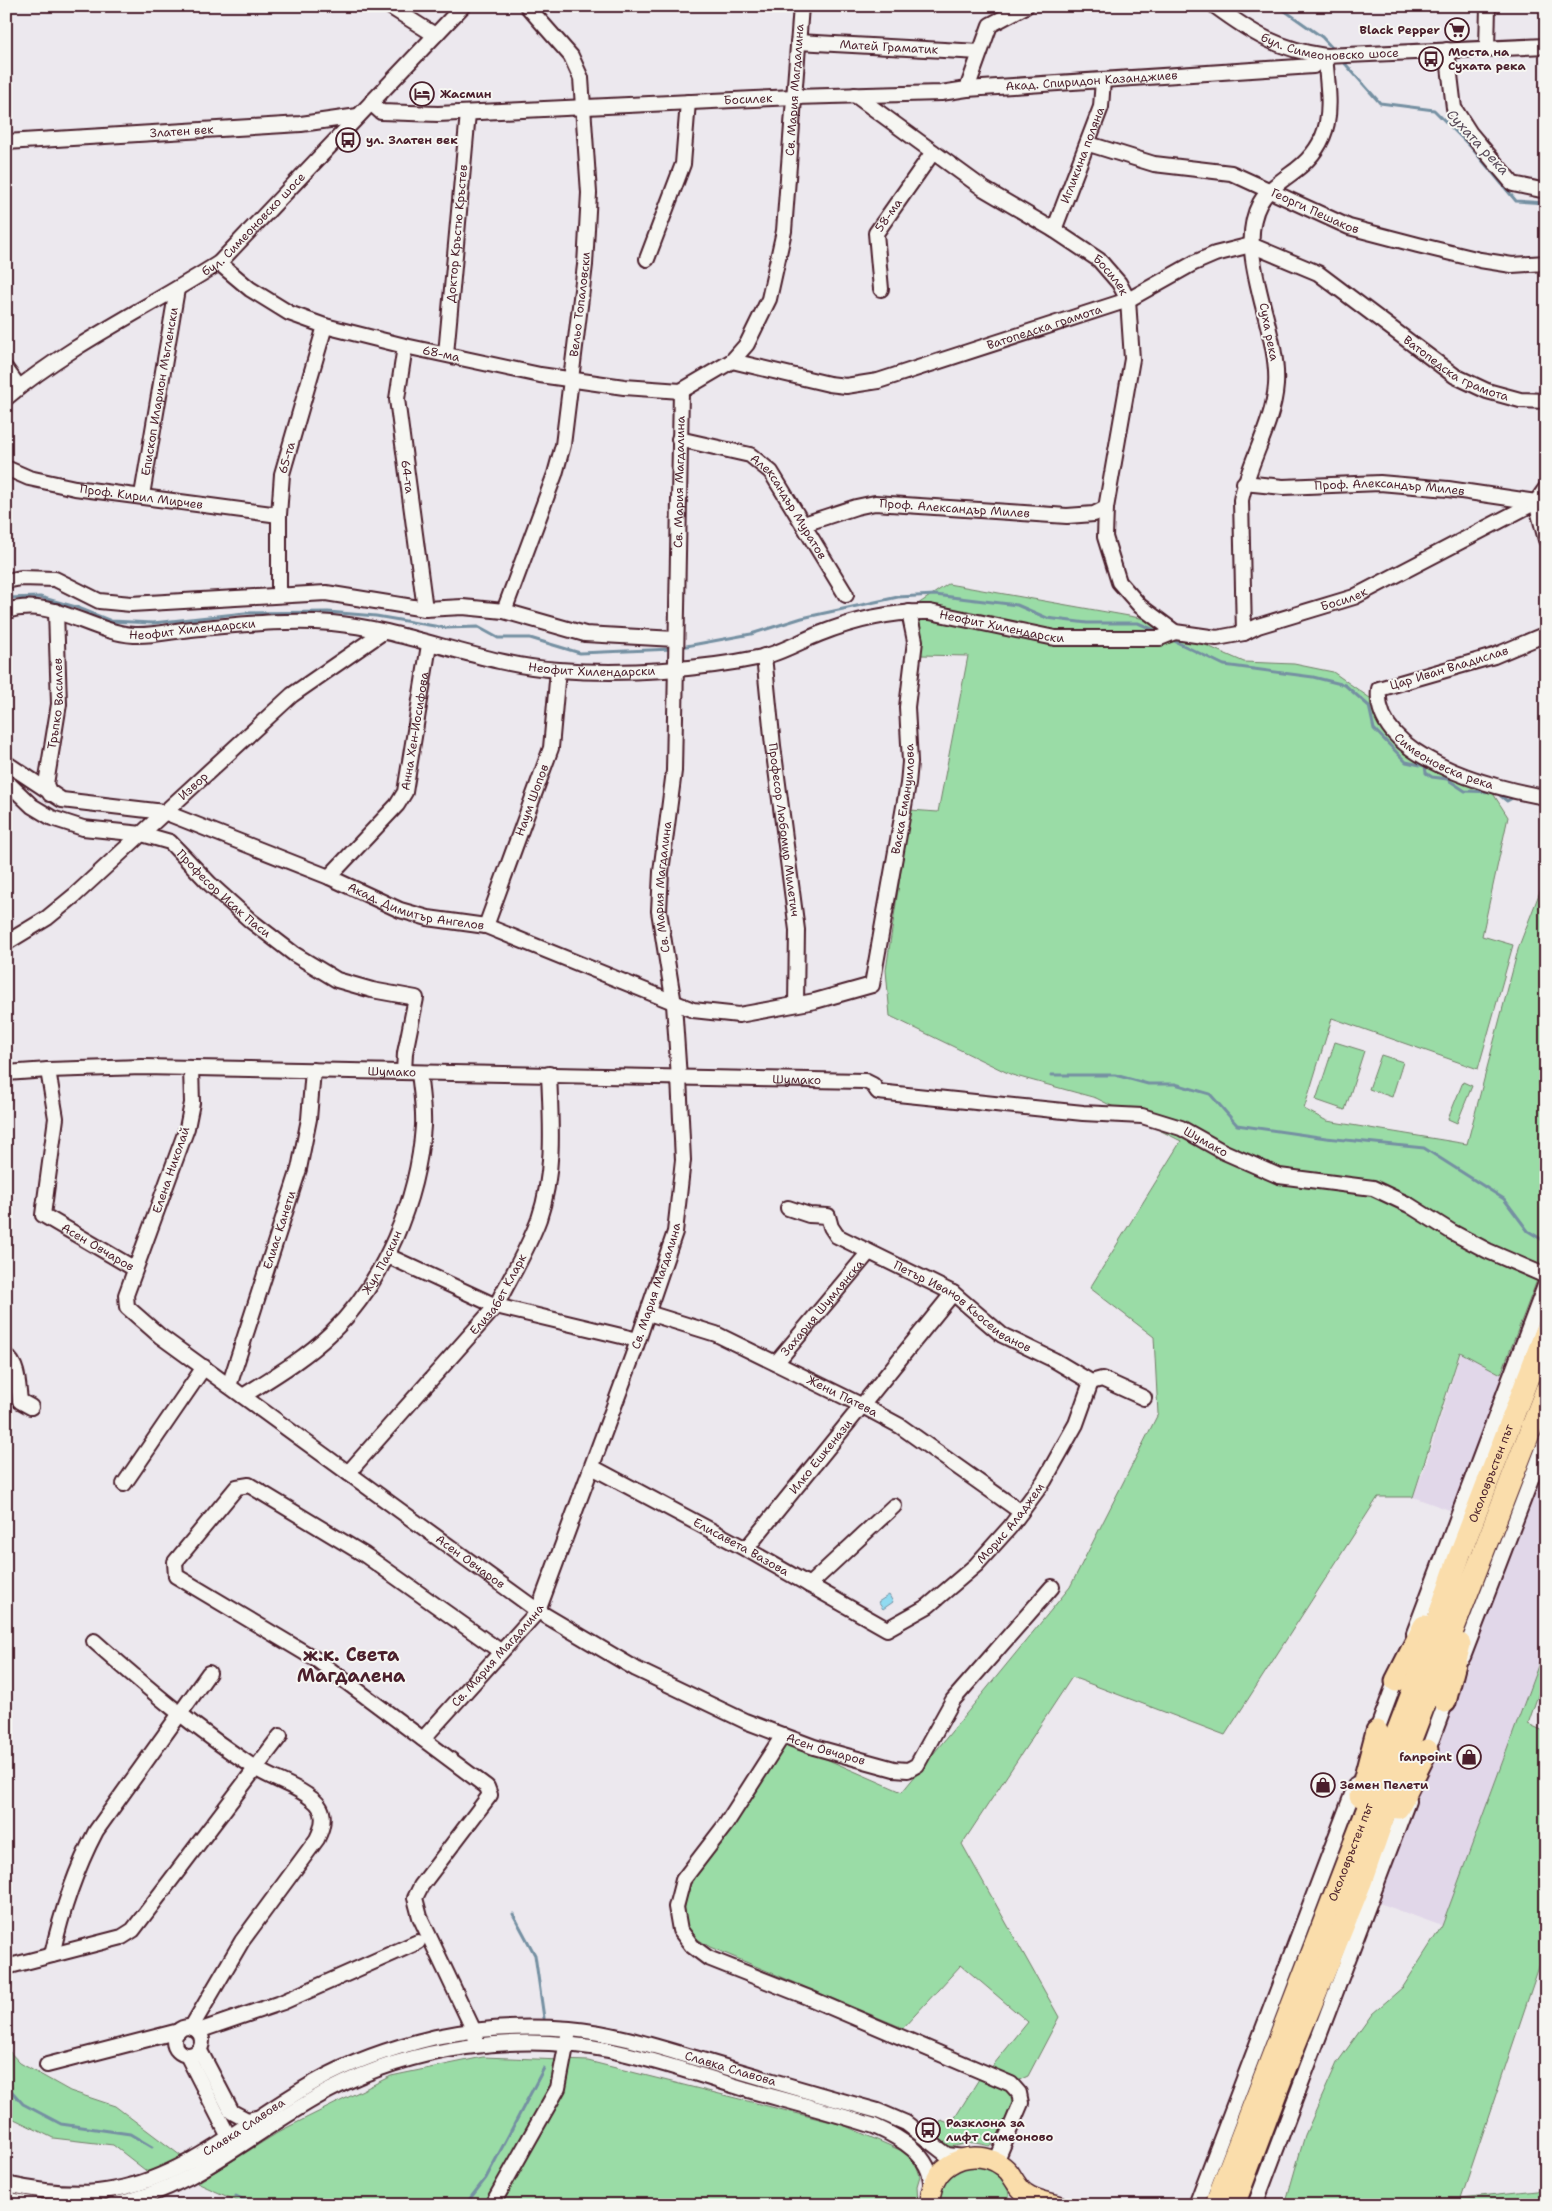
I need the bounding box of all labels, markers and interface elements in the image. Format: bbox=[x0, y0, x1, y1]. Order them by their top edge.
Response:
supermarket icon: Black Pepper bbox=[1444, 17, 1470, 43]
place label: Black Pepper bbox=[1360, 22, 1441, 38]
street label: Св. Мария Магдалина bbox=[782, 23, 808, 156]
street label: бул. Симеоновско шосе bbox=[1258, 29, 1400, 64]
street label: Матей Граматик bbox=[839, 36, 939, 58]
place label: Моста на Сухата река bbox=[1448, 44, 1527, 74]
bus stop icon: Моста на Сухата река bbox=[1418, 46, 1444, 72]
street label: Акад. Спиридон Казанджиев bbox=[1005, 67, 1178, 94]
hotel icon: Жасмин bbox=[409, 81, 435, 107]
place label: Жасмин bbox=[440, 86, 492, 102]
street label: Босилек bbox=[724, 90, 773, 108]
street label: Игликина поляна bbox=[1057, 104, 1108, 206]
water label: Сухата река bbox=[1443, 105, 1513, 179]
street label: Златен век bbox=[149, 121, 215, 141]
bus stop icon: ул. Златен век bbox=[335, 127, 361, 153]
place label: ул. Златен век bbox=[366, 132, 458, 148]
street label: Доктор Кръстю Кръстев bbox=[443, 164, 471, 303]
street label: бул. Симеоновско шосе bbox=[199, 169, 309, 280]
street label: Георги Пешаков bbox=[1269, 184, 1361, 237]
street label: 58-ма bbox=[871, 195, 906, 235]
street label: Вельо Топаловски bbox=[566, 251, 594, 358]
street label: Босилек bbox=[1090, 251, 1132, 299]
street label: Ватопедска грамота bbox=[985, 301, 1104, 353]
street label: Суха река bbox=[1256, 302, 1283, 363]
street label: Епископ Иларион Мъгленски bbox=[137, 306, 182, 477]
street label: Ватопедска грамота bbox=[1400, 332, 1511, 405]
street label: 68-ма bbox=[421, 342, 462, 366]
street label: Св. Мария Магдалина bbox=[670, 415, 689, 548]
street label: 65-та bbox=[274, 439, 299, 476]
street label: Александър Муратов bbox=[747, 450, 830, 562]
street label: 64-та bbox=[397, 459, 418, 495]
street label: Проф. Александър Милев bbox=[1314, 475, 1466, 499]
street label: Проф. Кирил Мирчев bbox=[79, 481, 204, 513]
street label: Проф. Александър Милев bbox=[879, 495, 1030, 521]
street label: Босилек bbox=[1319, 583, 1371, 615]
street label: Неофит Хилендарски bbox=[938, 606, 1064, 646]
street label: Неофит Хилендарски bbox=[128, 615, 256, 643]
street label: Цар Иван Владислав bbox=[1388, 642, 1510, 694]
street label: Тръпко Василев bbox=[44, 658, 67, 750]
street label: Неофит Хилендарски bbox=[527, 659, 656, 680]
street label: Анна Хен-Йосифова bbox=[397, 670, 433, 792]
street label: Симеоновска река bbox=[1391, 730, 1496, 793]
street label: Професор Любомир Милетич bbox=[765, 742, 803, 918]
street label: Васка Емануилова bbox=[888, 743, 918, 856]
street label: Наум Шопов bbox=[512, 762, 552, 838]
street label: Извор bbox=[175, 768, 212, 804]
street label: Св. Мария Магдалина bbox=[651, 820, 676, 954]
street label: Професор Исак Паси bbox=[173, 846, 274, 941]
street label: Акад. Димитър Ангелов bbox=[345, 879, 485, 934]
street label: Шумако bbox=[367, 1063, 416, 1080]
street label: Шумако bbox=[772, 1071, 821, 1088]
street label: Шумако bbox=[1180, 1123, 1230, 1161]
street label: Елена Николай bbox=[149, 1124, 193, 1216]
street label: Елиас Канети bbox=[259, 1189, 300, 1271]
street label: Асен Овчаров bbox=[58, 1219, 137, 1275]
street label: Св. Мария Магдалина bbox=[628, 1222, 684, 1351]
street label: Жул Паскин bbox=[358, 1228, 405, 1297]
street label: Елизабет Кларк bbox=[466, 1251, 530, 1338]
street label: Захария Шумлянска bbox=[777, 1256, 868, 1359]
street label: Петър Иванов Кьосеиванов bbox=[891, 1257, 1034, 1356]
street label: Жени Патева bbox=[804, 1372, 881, 1421]
street label: Илко Ешкенази bbox=[786, 1416, 856, 1497]
street label: Околовръстен път bbox=[1465, 1421, 1518, 1525]
street label: Морис Аладжем bbox=[973, 1480, 1048, 1567]
street label: Елисавета Вазова bbox=[690, 1514, 792, 1580]
street label: Асен Овчаров bbox=[432, 1531, 508, 1592]
street label: Св. Мария Магдалина bbox=[448, 1602, 548, 1710]
district label: ж.к. Света Магдалена bbox=[297, 1643, 406, 1688]
street label: Асен Овчаров bbox=[784, 1729, 867, 1769]
shop icon: fanpoint bbox=[1456, 1744, 1482, 1770]
place label: fanpoint bbox=[1399, 1749, 1452, 1765]
shop icon: Земен Пелети bbox=[1310, 1772, 1336, 1798]
place label: Земен Пелети bbox=[1340, 1777, 1429, 1793]
street label: Околовръстен път bbox=[1325, 1800, 1377, 1904]
street label: Славка Славова bbox=[683, 2047, 779, 2090]
street label: Славка Славова bbox=[200, 2094, 288, 2160]
place label: Разклона за лифт Симеоново bbox=[946, 2115, 1054, 2145]
bus stop icon: Разклона за лифт Симеоново bbox=[915, 2117, 941, 2143]

